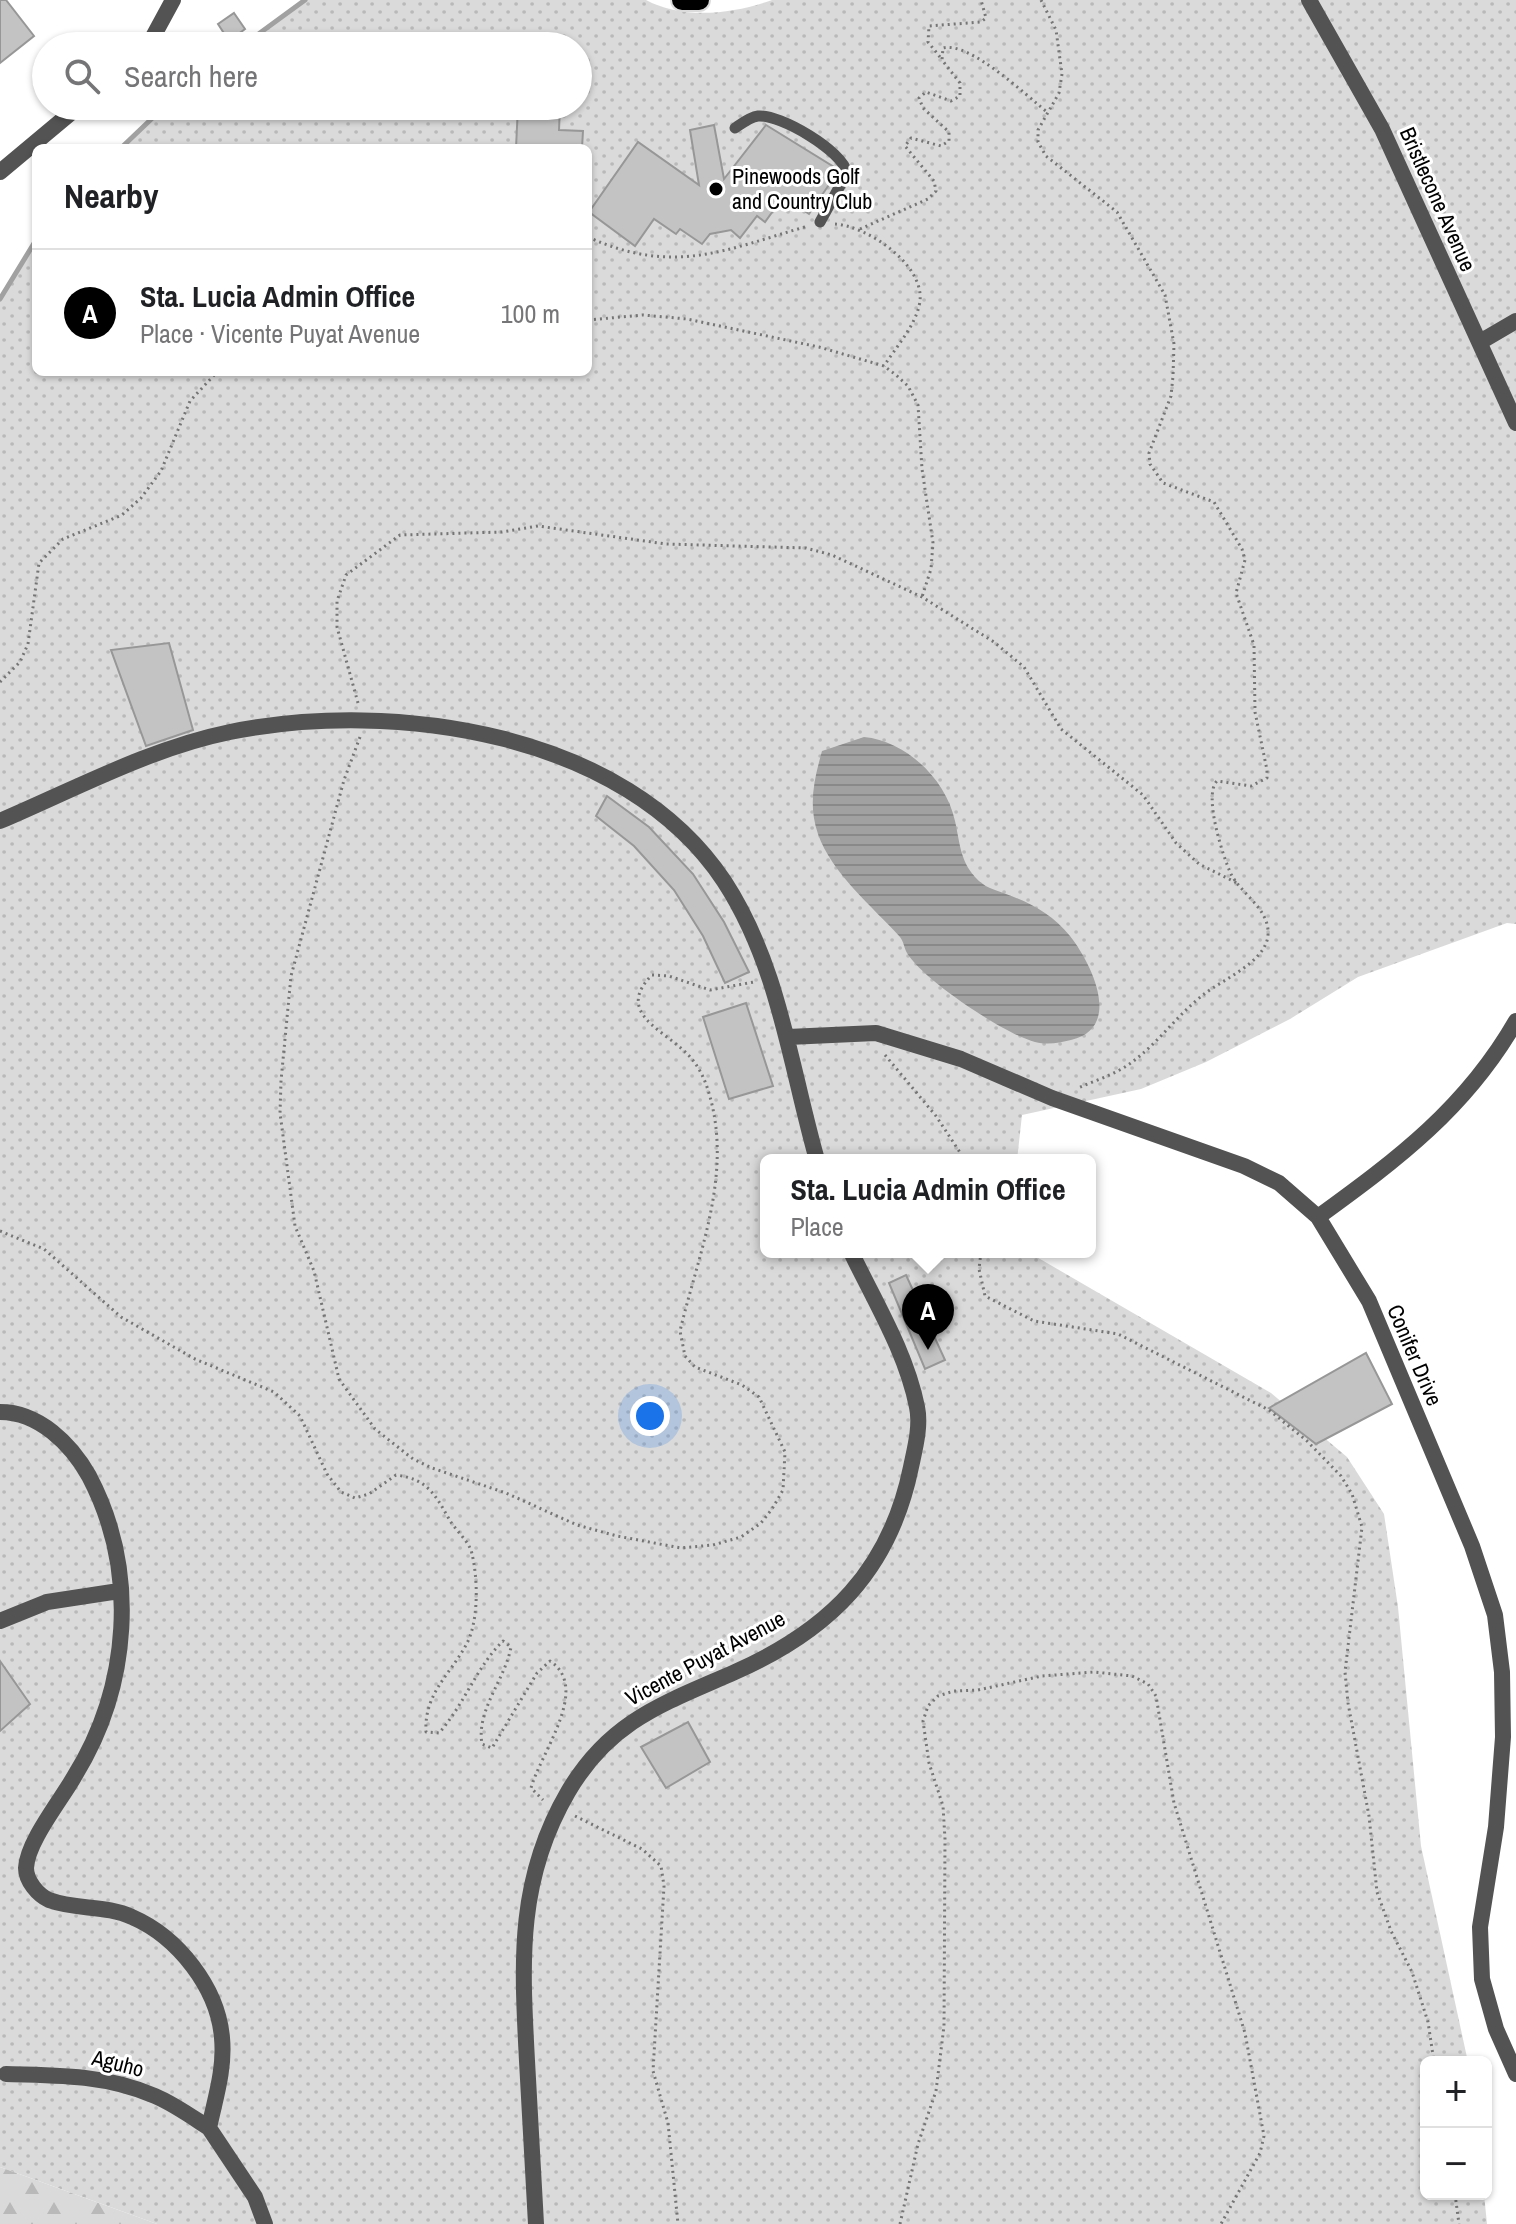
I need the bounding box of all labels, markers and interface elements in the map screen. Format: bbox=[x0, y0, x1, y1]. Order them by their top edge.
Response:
search box bbox=[32, 32, 592, 120]
icon: search bbox=[60, 54, 104, 98]
text: Search here bbox=[124, 56, 258, 96]
street label: Bristlecone Avenue bbox=[1393, 122, 1483, 276]
place label: Pinewoods Golf and Country Club bbox=[732, 161, 872, 216]
text: Nearby bbox=[64, 173, 159, 219]
marker: Pinewoods Golf and Country Club bbox=[707, 180, 725, 198]
text: Sta. Lucia Admin Office bbox=[140, 276, 415, 316]
text: A bbox=[82, 296, 98, 331]
text: 100 m bbox=[501, 296, 560, 331]
text: Place · Vicente Puyat Avenue bbox=[140, 316, 420, 351]
popup bbox=[760, 1154, 1096, 1258]
text: Sta. Lucia Admin Office bbox=[790, 1169, 1066, 1209]
text: Place bbox=[790, 1209, 844, 1244]
pin: A bbox=[902, 1284, 954, 1350]
street label: Conifer Drive bbox=[1380, 1300, 1450, 1410]
your location bbox=[630, 1396, 670, 1436]
street label: Vicente Puyat Avenue bbox=[620, 1603, 790, 1713]
street label: Aguho bbox=[88, 2042, 147, 2084]
map controls bbox=[1420, 2056, 1492, 2200]
button: + bbox=[1420, 2056, 1492, 2128]
button: − bbox=[1420, 2128, 1492, 2200]

